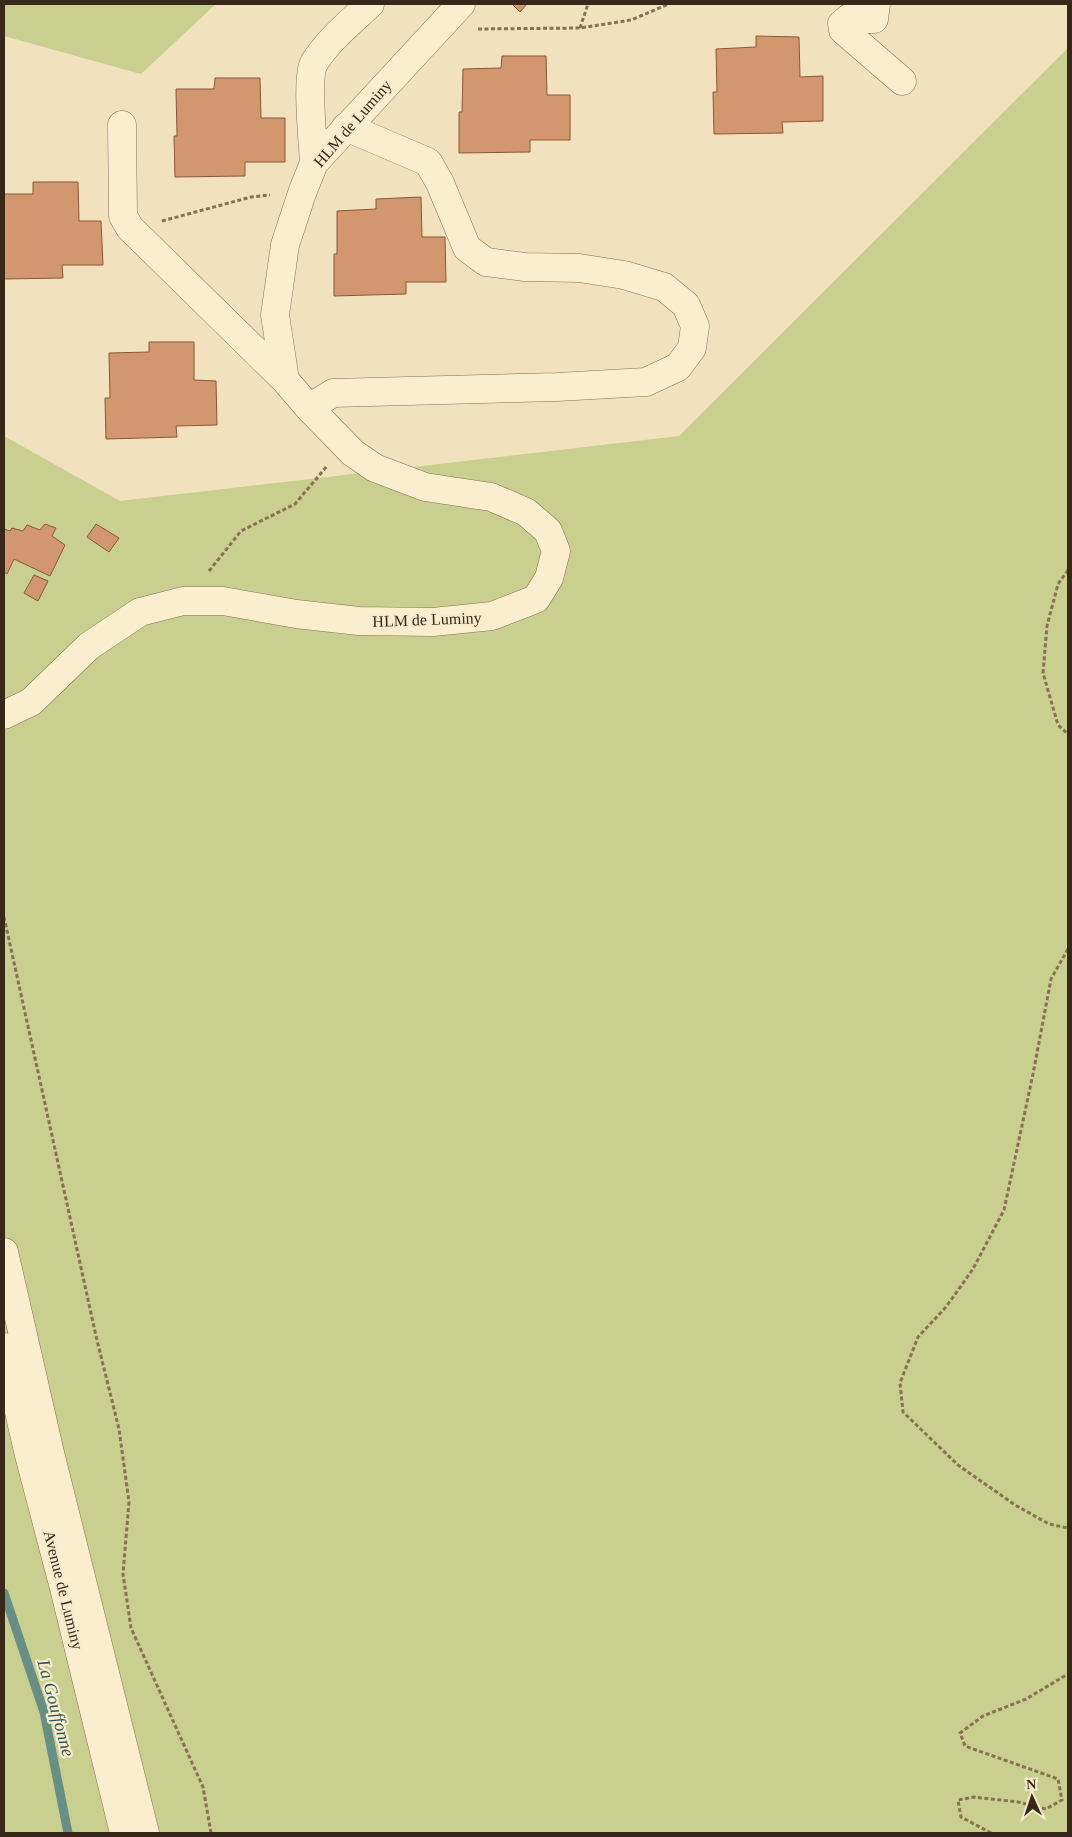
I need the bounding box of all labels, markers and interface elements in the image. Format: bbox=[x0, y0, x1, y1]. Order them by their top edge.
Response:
street label: HLM de Luminy bbox=[310, 76, 395, 171]
street label: HLM de Luminy bbox=[372, 609, 482, 631]
street label: Avenue de Luminy bbox=[39, 1529, 87, 1652]
water label: La Gouffonne bbox=[33, 1656, 79, 1759]
north arrow bbox=[1007, 1772, 1057, 1822]
text: N bbox=[1026, 1777, 1037, 1792]

